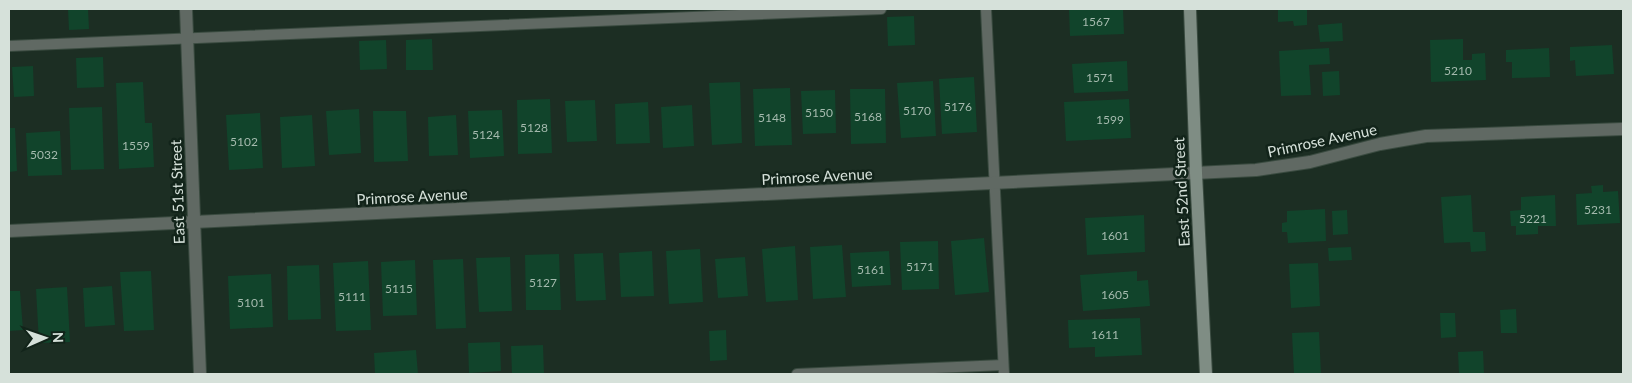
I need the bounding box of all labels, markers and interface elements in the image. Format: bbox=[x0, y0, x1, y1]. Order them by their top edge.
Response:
house number: 1567 bbox=[1082, 14, 1110, 29]
house number: 5210 bbox=[1444, 63, 1472, 78]
house number: 1571 bbox=[1086, 70, 1114, 85]
house number: 5176 bbox=[944, 99, 972, 114]
house number: 5170 bbox=[903, 103, 931, 118]
house number: 5150 bbox=[805, 105, 833, 120]
house number: 5168 bbox=[854, 109, 882, 124]
house number: 5148 bbox=[758, 110, 786, 125]
house number: 1599 bbox=[1096, 112, 1124, 127]
house number: 5128 bbox=[520, 120, 548, 135]
street label: Primrose Avenue bbox=[1266, 120, 1378, 160]
house number: 5124 bbox=[472, 127, 500, 142]
house number: 5102 bbox=[230, 134, 258, 149]
street label: East 52nd Street bbox=[1169, 136, 1193, 247]
house number: 1559 bbox=[122, 138, 150, 153]
street label: East 51st Street bbox=[166, 139, 188, 244]
house number: 5032 bbox=[30, 147, 58, 162]
street label: Primrose Avenue bbox=[761, 164, 873, 188]
street label: Primrose Avenue bbox=[356, 184, 468, 208]
house number: 5231 bbox=[1584, 202, 1612, 217]
house number: 5221 bbox=[1519, 211, 1547, 226]
house number: 1601 bbox=[1101, 228, 1129, 243]
house number: 5171 bbox=[906, 259, 934, 274]
house number: 5161 bbox=[857, 262, 885, 277]
house number: 5127 bbox=[529, 275, 557, 290]
house number: 5115 bbox=[385, 281, 413, 296]
house number: 1605 bbox=[1101, 287, 1129, 302]
house number: 5111 bbox=[338, 289, 366, 304]
house number: 5101 bbox=[237, 295, 265, 310]
north arrow bbox=[20, 313, 70, 363]
house number: 1611 bbox=[1091, 327, 1119, 342]
text: N bbox=[50, 332, 67, 343]

